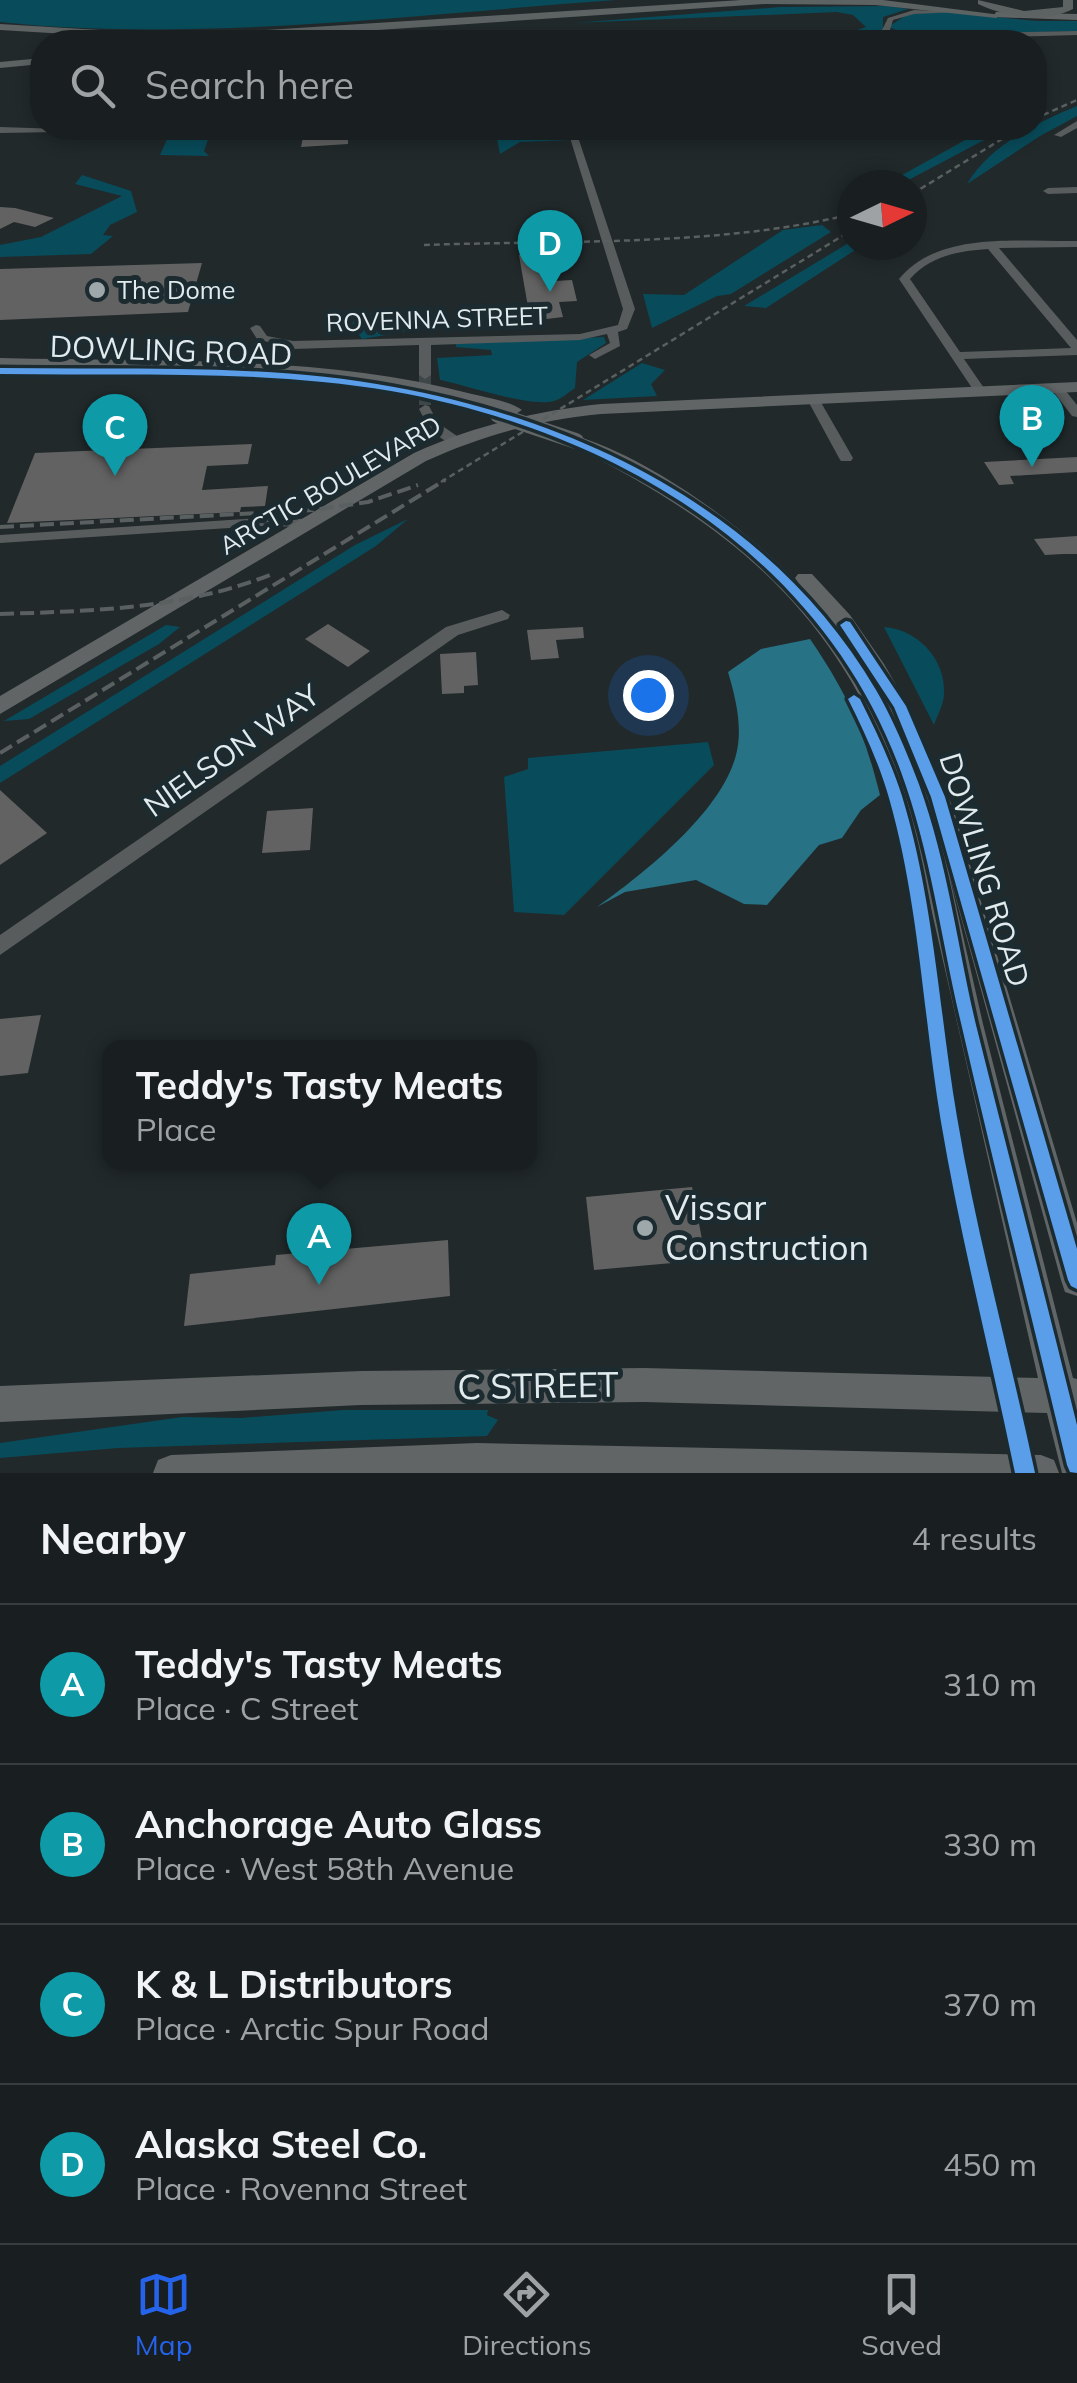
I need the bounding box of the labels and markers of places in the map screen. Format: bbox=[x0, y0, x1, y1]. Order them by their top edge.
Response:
pin: D bbox=[518, 210, 582, 292]
place label: The Dome bbox=[117, 274, 235, 305]
marker: The Dome bbox=[86, 279, 108, 301]
pin: B bbox=[1000, 384, 1064, 467]
pin: C bbox=[82, 394, 148, 476]
place label: Vissar Construction bbox=[665, 1185, 869, 1269]
pin: A bbox=[286, 1202, 352, 1285]
marker: Vissar Construction bbox=[634, 1217, 656, 1239]

